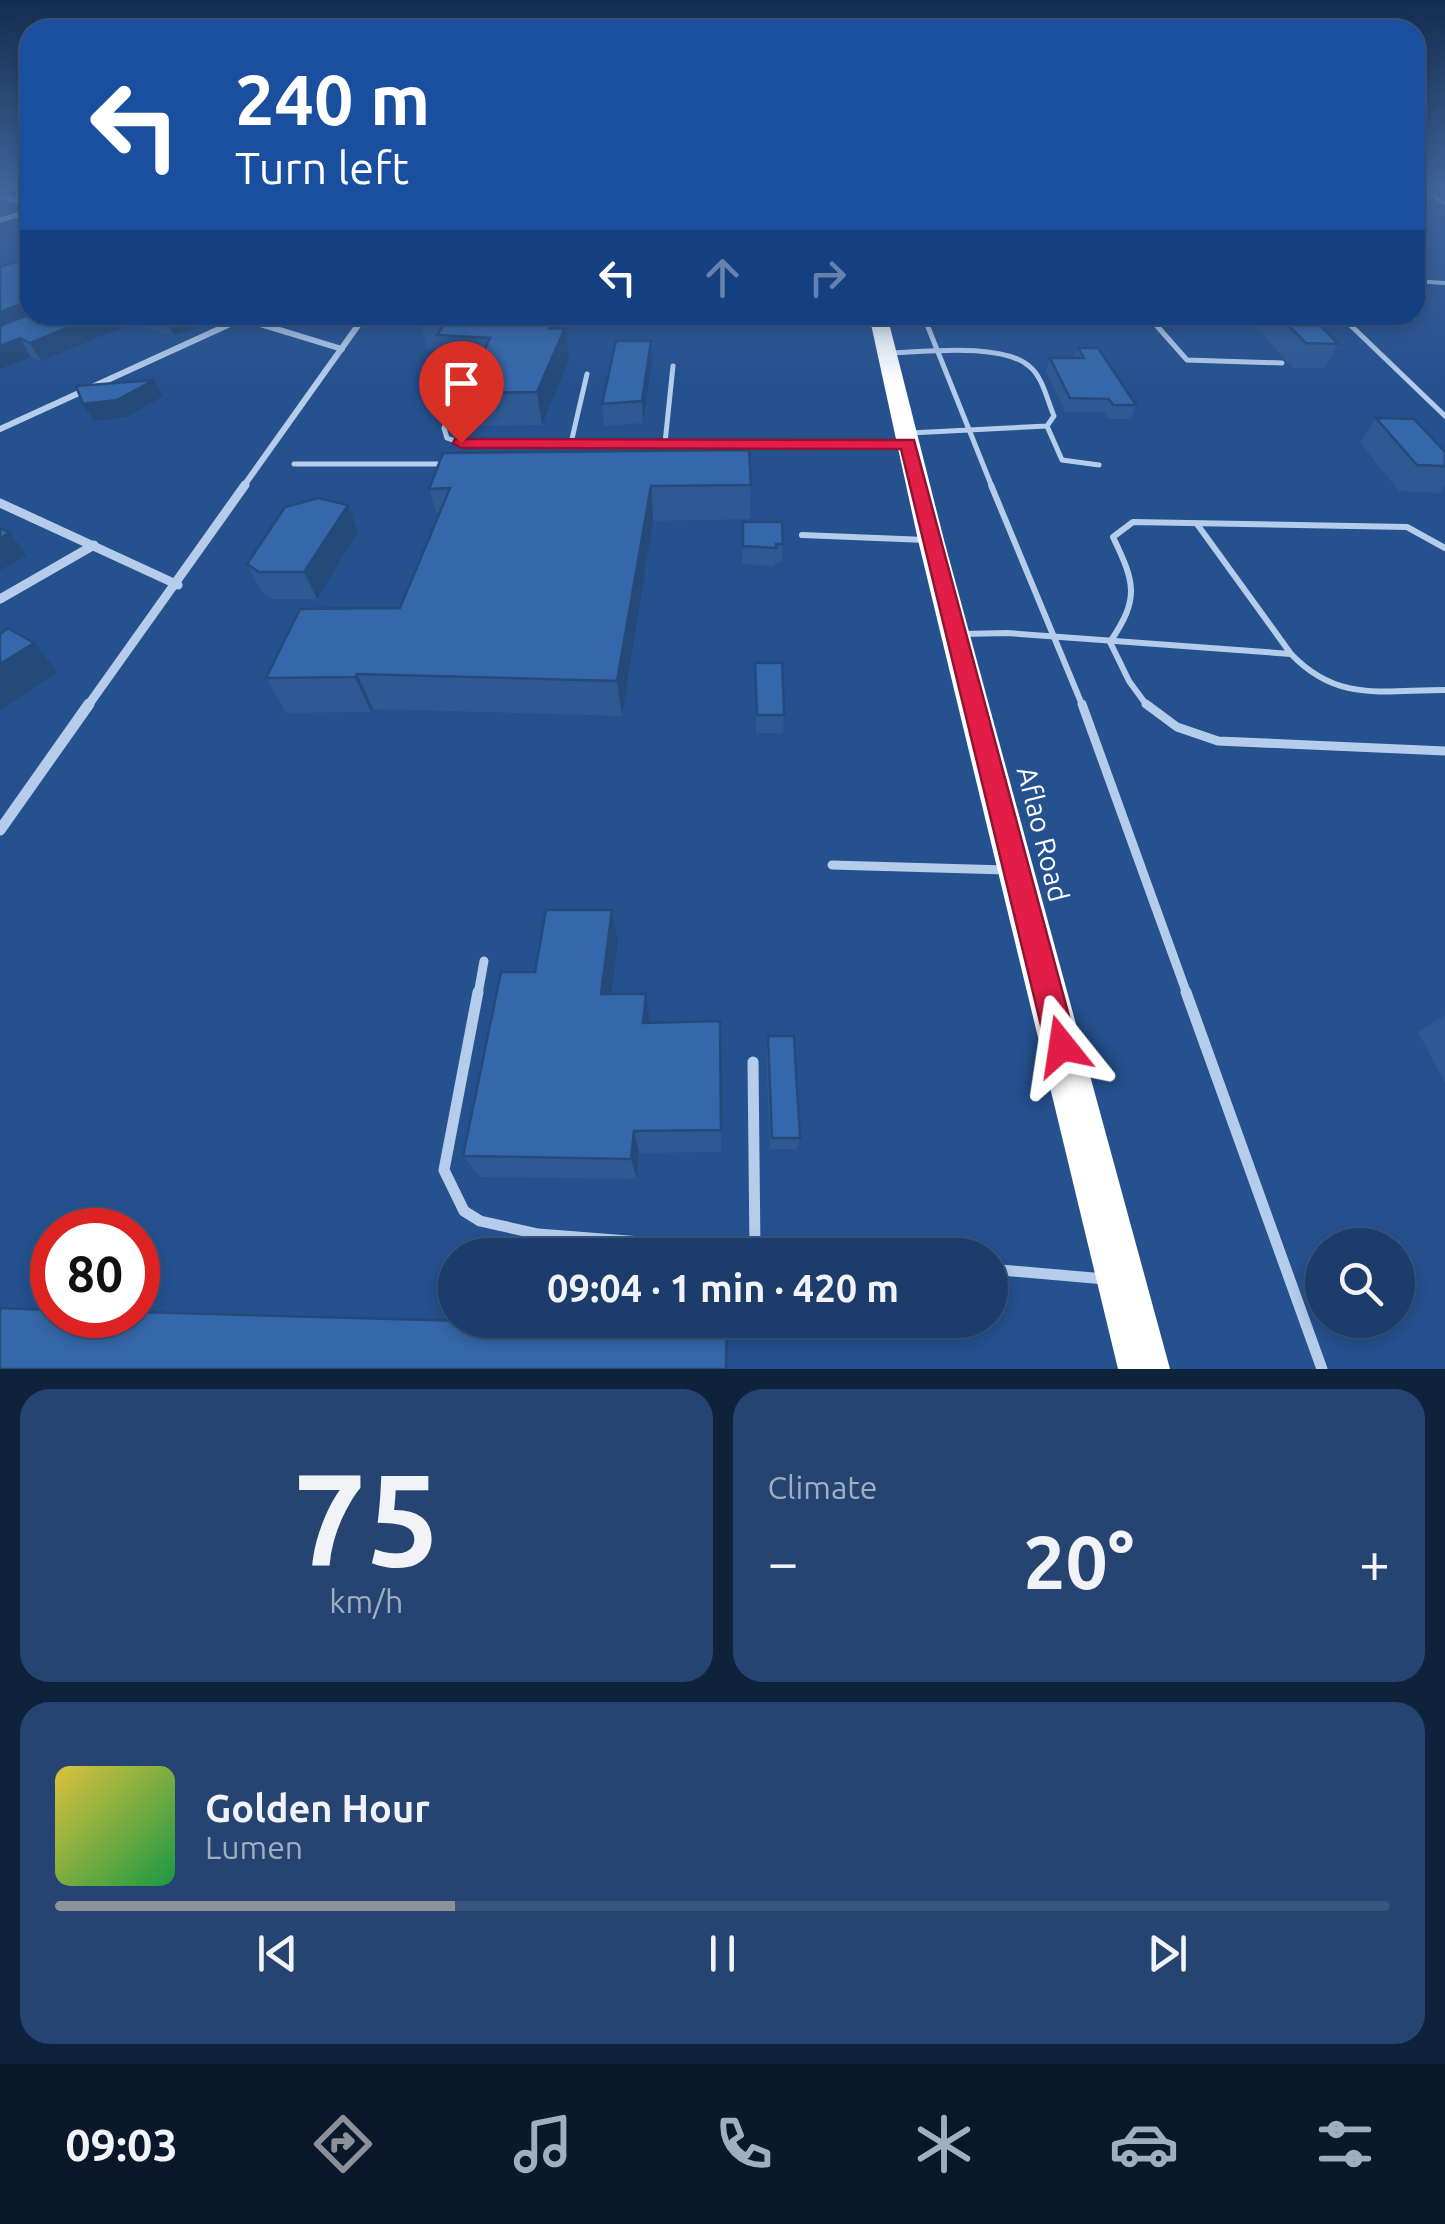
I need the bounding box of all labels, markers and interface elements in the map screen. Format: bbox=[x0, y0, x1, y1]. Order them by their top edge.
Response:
icon: left bbox=[70, 60, 200, 190]
text: 240 m bbox=[235, 60, 430, 138]
text: Turn left bbox=[235, 142, 409, 193]
icon: left bbox=[590, 250, 645, 305]
icon: ahead bbox=[695, 250, 750, 305]
icon: right bbox=[800, 250, 855, 305]
pin bbox=[419, 341, 504, 444]
icon: arrive bbox=[434, 356, 489, 411]
street label: Aflao Road bbox=[1012, 763, 1075, 905]
position arrow bbox=[1010, 994, 1114, 1098]
speed limit sign: 80 bbox=[30, 1208, 160, 1338]
map controls bbox=[1305, 1228, 1415, 1338]
button: search bbox=[1305, 1228, 1415, 1338]
text: 09:04 · 1 min · 420 m bbox=[547, 1267, 899, 1309]
text: 75 bbox=[293, 1445, 440, 1591]
text: Climate bbox=[768, 1469, 878, 1505]
text: 20° bbox=[1023, 1519, 1134, 1603]
text: − bbox=[768, 1531, 799, 1592]
text: + bbox=[1359, 1531, 1390, 1592]
text: km/h bbox=[329, 1583, 403, 1619]
text: Golden Hour bbox=[205, 1787, 430, 1829]
text: Lumen bbox=[205, 1829, 303, 1865]
icon: previous bbox=[250, 1926, 305, 1981]
icon: pause bbox=[695, 1926, 750, 1981]
icon: next bbox=[1140, 1926, 1195, 1981]
icon: directions bbox=[308, 2109, 378, 2179]
icon: music bbox=[508, 2109, 578, 2179]
icon: phone bbox=[709, 2109, 779, 2179]
icon: climate bbox=[909, 2109, 979, 2179]
icon: car bbox=[1109, 2109, 1179, 2179]
icon: filters bbox=[1310, 2109, 1380, 2179]
text: 09:03 bbox=[65, 2119, 178, 2170]

